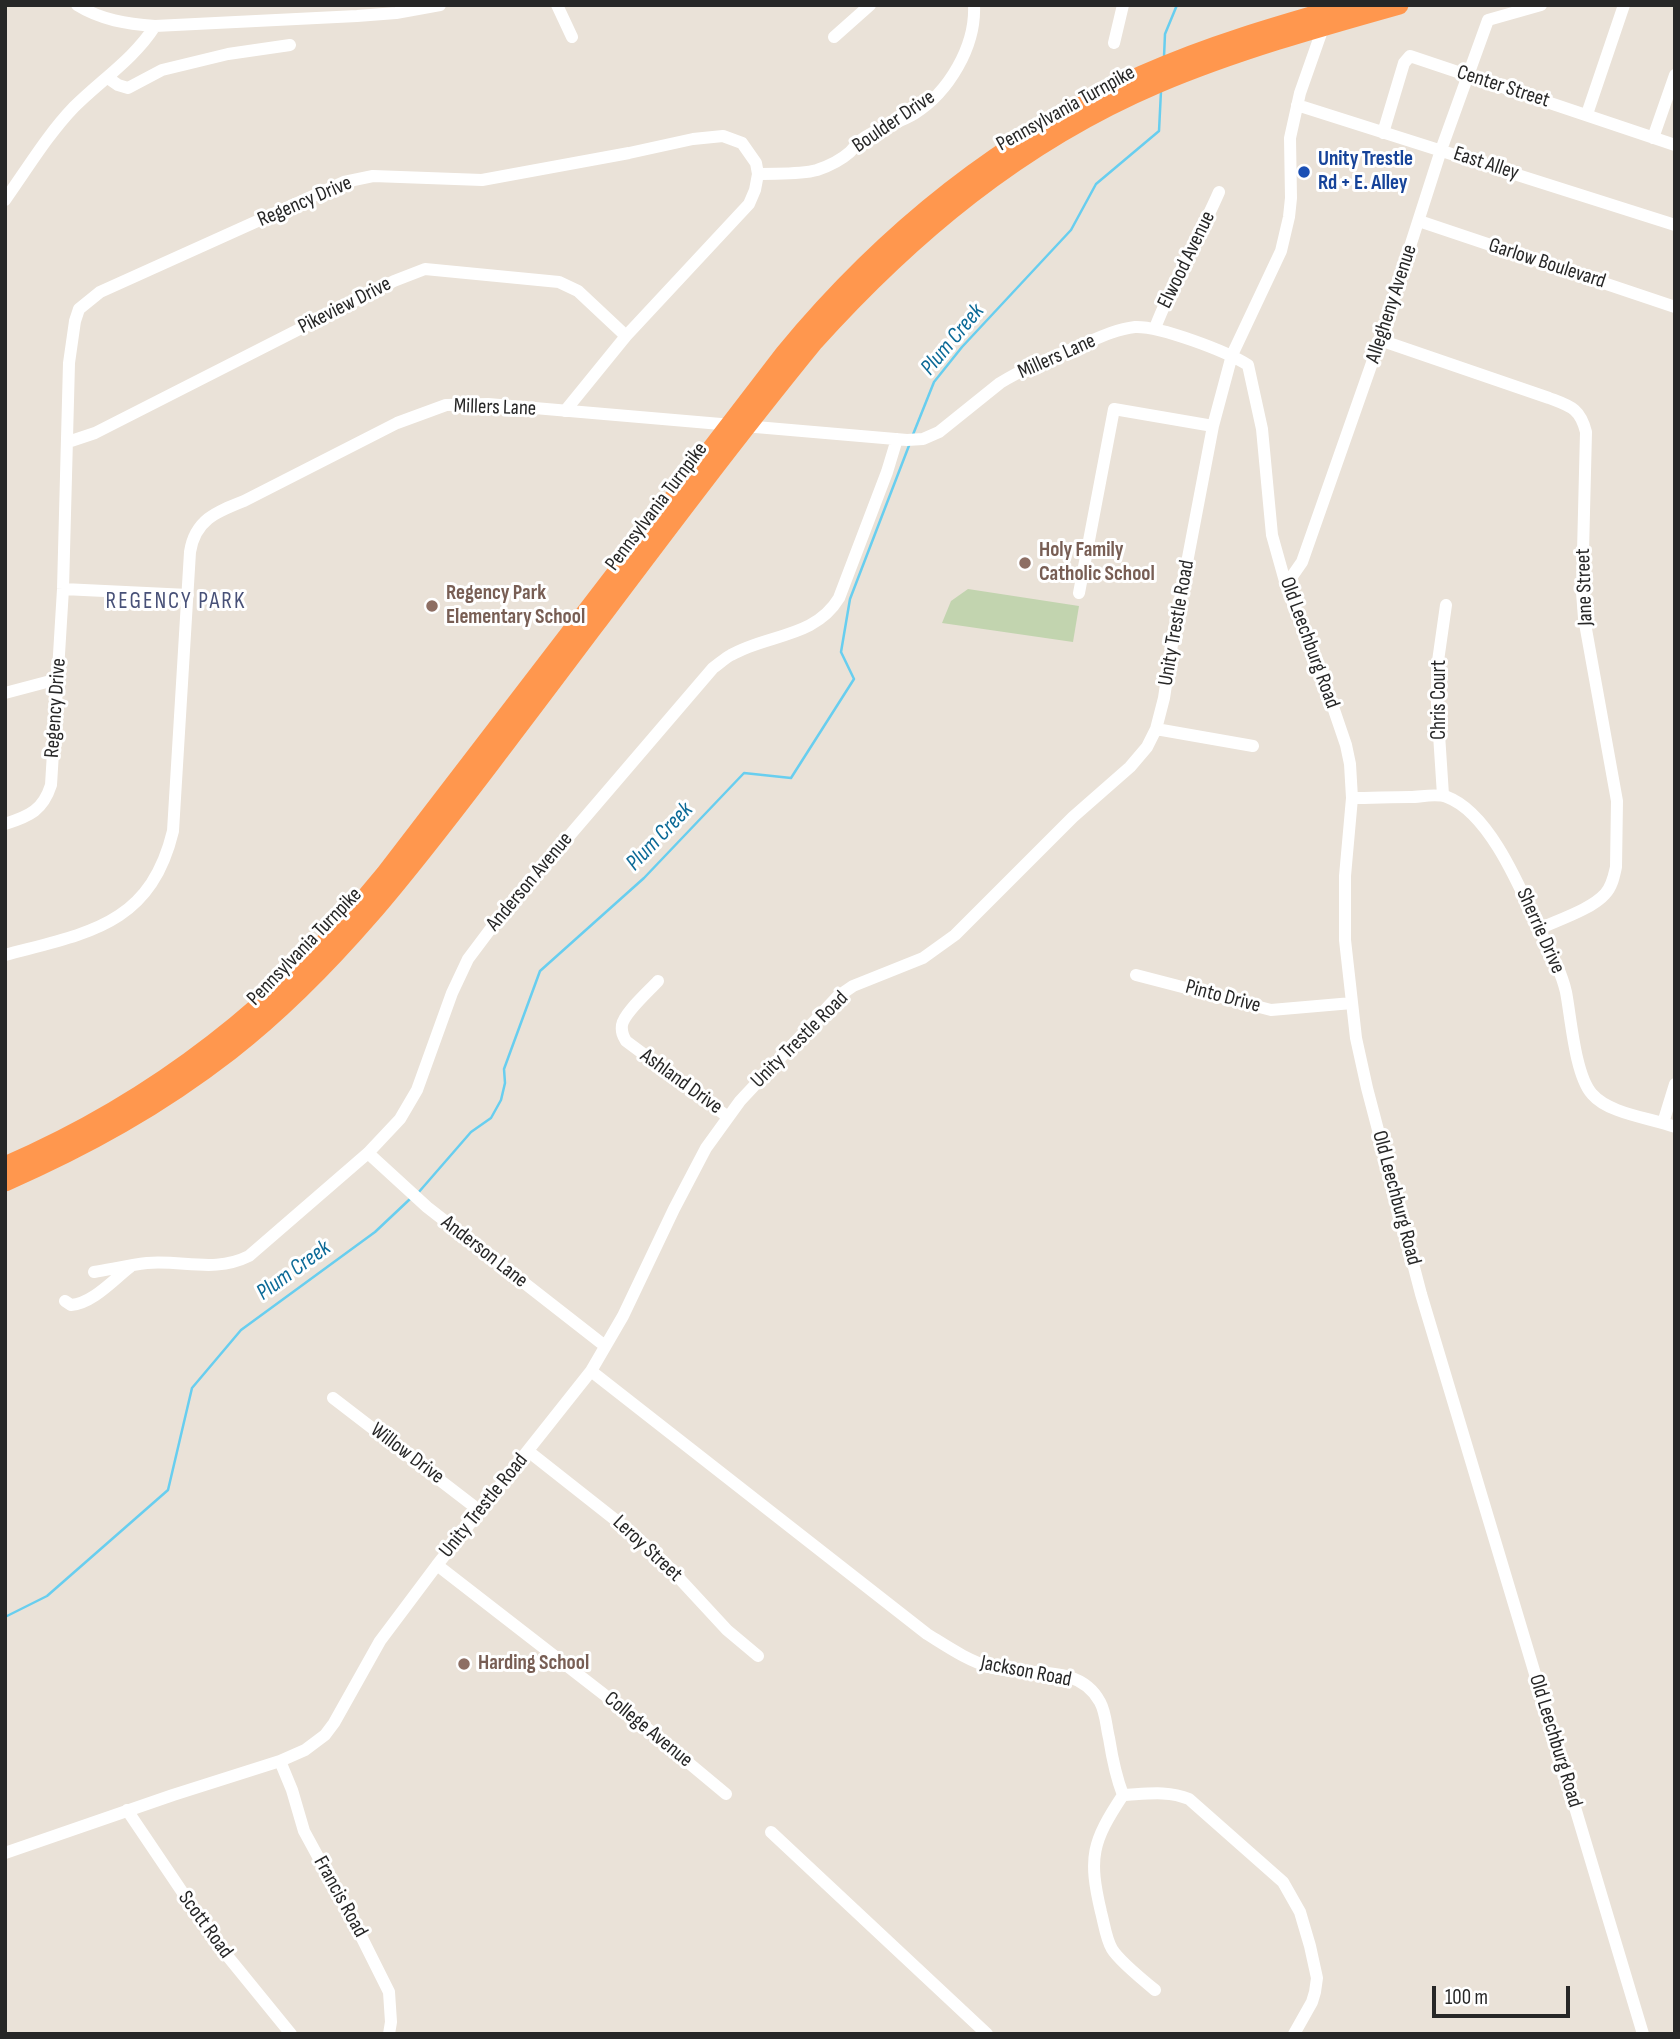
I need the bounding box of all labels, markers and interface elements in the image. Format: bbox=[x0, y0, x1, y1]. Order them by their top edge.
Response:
street label: Center Street bbox=[1453, 60, 1553, 114]
street label: Pennsylvania Turnpike bbox=[992, 61, 1140, 157]
street label: Boulder Drive bbox=[848, 85, 940, 159]
street label: East Alley bbox=[1450, 142, 1522, 186]
place label: Unity Trestle Rd + E. Alley bbox=[1318, 147, 1413, 197]
marker: Unity Trestle Rd + E. Alley bbox=[1296, 164, 1312, 180]
street label: Regency Drive bbox=[254, 171, 356, 233]
street label: Elwood Avenue bbox=[1153, 207, 1221, 313]
street label: Garlow Boulevard bbox=[1485, 233, 1609, 295]
street label: Allegheny Avenue bbox=[1361, 242, 1423, 366]
street label: Pikeview Drive bbox=[294, 272, 396, 340]
water label: Plum Creek bbox=[915, 299, 991, 381]
street label: Millers Lane bbox=[1014, 329, 1100, 385]
street label: Millers Lane bbox=[453, 394, 537, 422]
street label: Pennsylvania Turnpike bbox=[600, 438, 714, 576]
place label: Holy Family Catholic School bbox=[1039, 538, 1155, 588]
street label: Jane Street bbox=[1571, 548, 1599, 626]
marker: Holy Family Catholic School bbox=[1017, 555, 1033, 571]
street label: Unity Trestle Road bbox=[1154, 558, 1200, 688]
street label: Old Leechburg Road bbox=[1274, 574, 1344, 712]
place label: Regency Park Elementary School bbox=[446, 581, 585, 631]
district label: REGENCY PARK bbox=[107, 588, 245, 616]
marker: Regency Park Elementary School bbox=[424, 598, 440, 614]
street label: Regency Drive bbox=[40, 657, 72, 759]
street label: Chris Court bbox=[1427, 660, 1453, 740]
water label: Plum Creek bbox=[621, 797, 699, 877]
street label: Anderson Avenue bbox=[481, 827, 579, 937]
street label: Pennsylvania Turnpike bbox=[242, 883, 368, 1011]
street label: Sherrie Drive bbox=[1510, 884, 1570, 978]
street label: Pinto Drive bbox=[1183, 975, 1263, 1019]
street label: Unity Trestle Road bbox=[746, 986, 854, 1094]
street label: Ashland Drive bbox=[635, 1044, 727, 1120]
street label: Old Leechburg Road bbox=[1366, 1128, 1426, 1268]
street label: Anderson Lane bbox=[436, 1210, 532, 1294]
water label: Plum Creek bbox=[252, 1235, 336, 1307]
street label: Willow Drive bbox=[365, 1418, 449, 1490]
street label: Unity Trestle Road bbox=[434, 1449, 534, 1563]
street label: Leroy Street bbox=[607, 1510, 687, 1588]
place label: Harding School bbox=[478, 1651, 589, 1677]
street label: Jackson Road bbox=[978, 1651, 1074, 1693]
marker: Harding School bbox=[456, 1656, 472, 1672]
street label: Old Leechburg Road bbox=[1523, 1671, 1587, 1811]
street label: College Avenue bbox=[599, 1687, 697, 1773]
street label: Francis Road bbox=[307, 1852, 373, 1942]
street label: Scott Road bbox=[172, 1886, 238, 1964]
scale bar bbox=[1435, 1972, 1573, 2016]
text: 100 m bbox=[1445, 1985, 1488, 2010]

